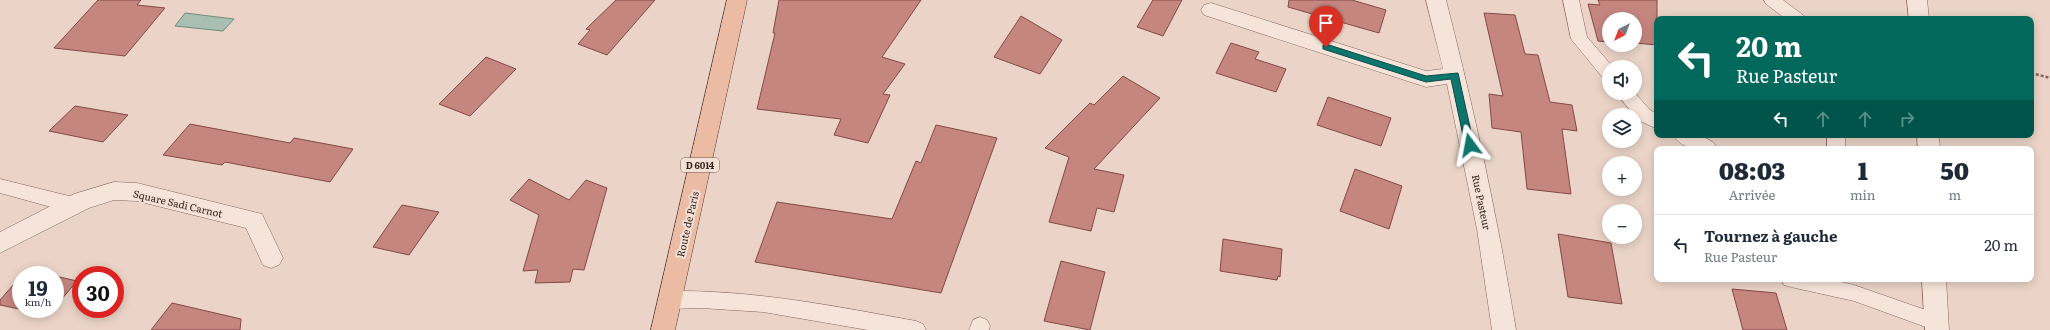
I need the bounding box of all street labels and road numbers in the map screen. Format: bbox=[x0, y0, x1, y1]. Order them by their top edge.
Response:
road number: D 6014 bbox=[681, 158, 719, 172]
street label: Rue Pasteur bbox=[1469, 173, 1495, 231]
street label: Square Sadi Carnot bbox=[132, 185, 224, 221]
street label: Route de Paris bbox=[672, 189, 702, 258]

